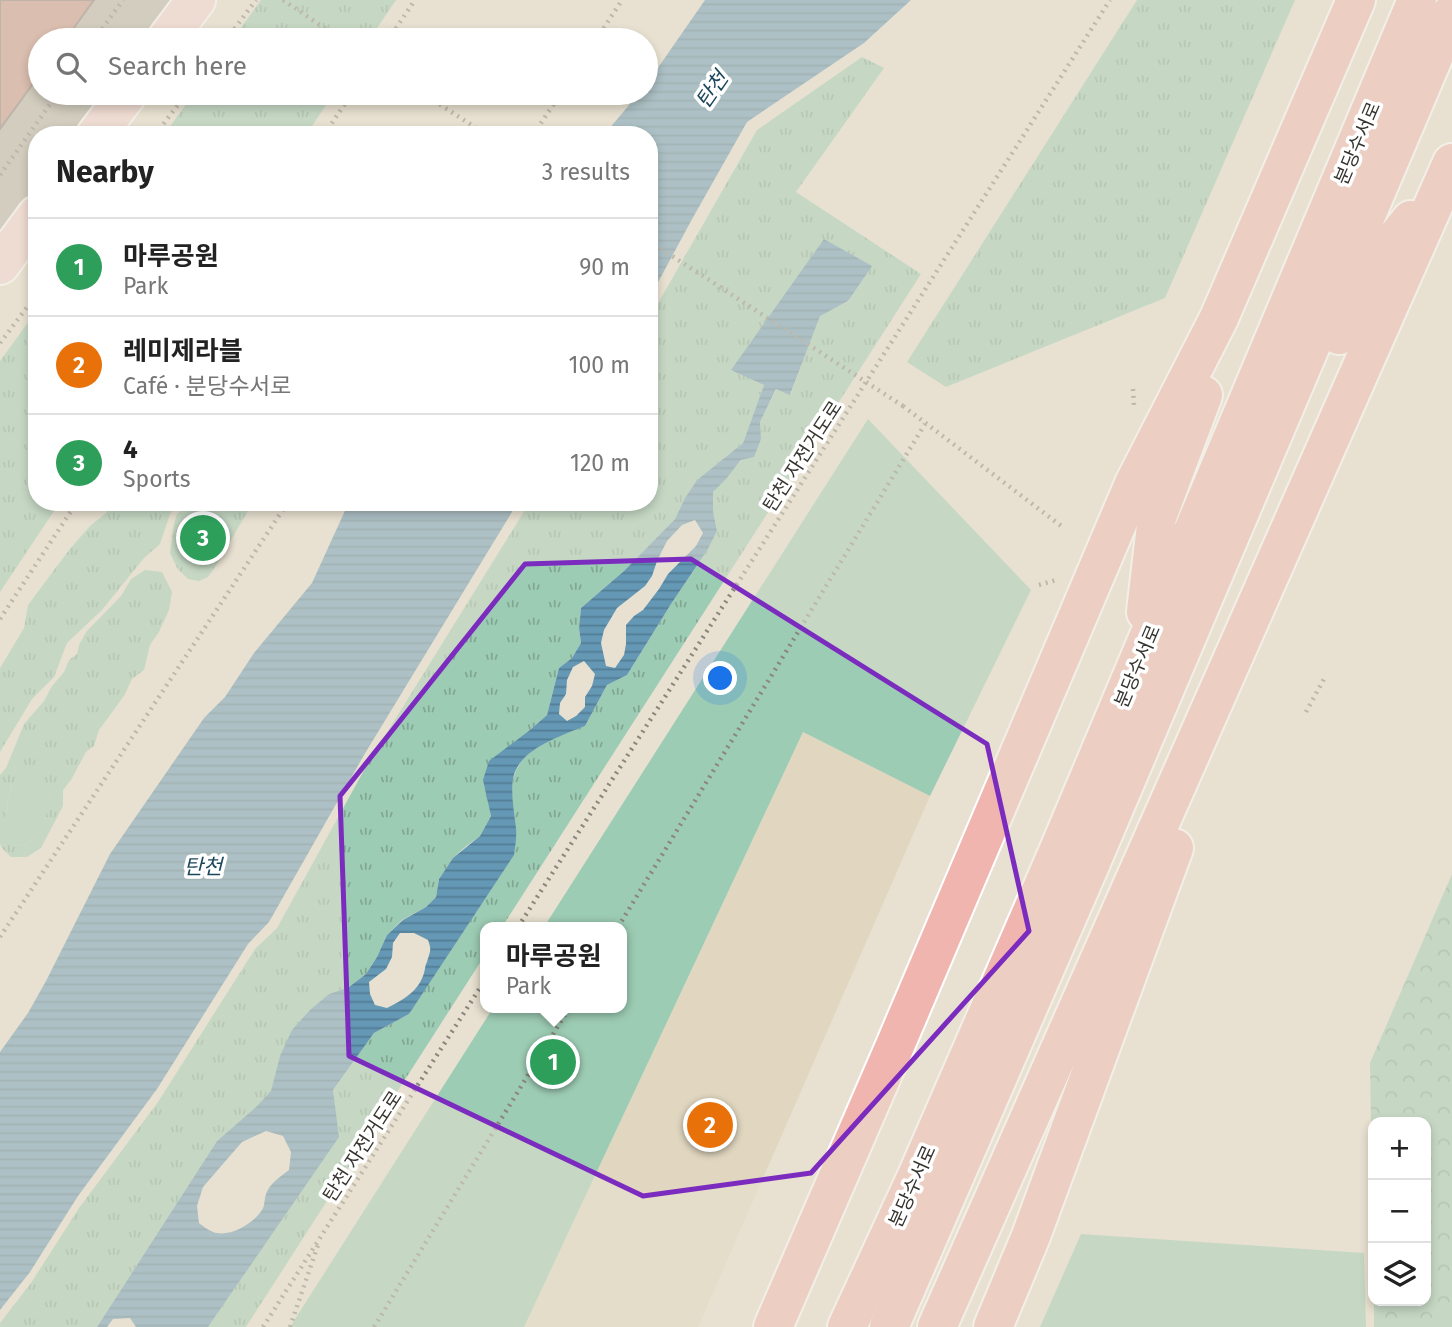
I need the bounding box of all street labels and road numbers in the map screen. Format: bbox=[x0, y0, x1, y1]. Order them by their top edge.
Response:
street label: 분당수서로 bbox=[1330, 98, 1385, 188]
street label: 탄천 자전거도로 bbox=[758, 397, 847, 516]
street label: 분당수서로 bbox=[1110, 621, 1165, 711]
street label: 탄천 자전거도로 bbox=[318, 1087, 407, 1206]
street label: 분당수서로 bbox=[884, 1142, 941, 1231]

